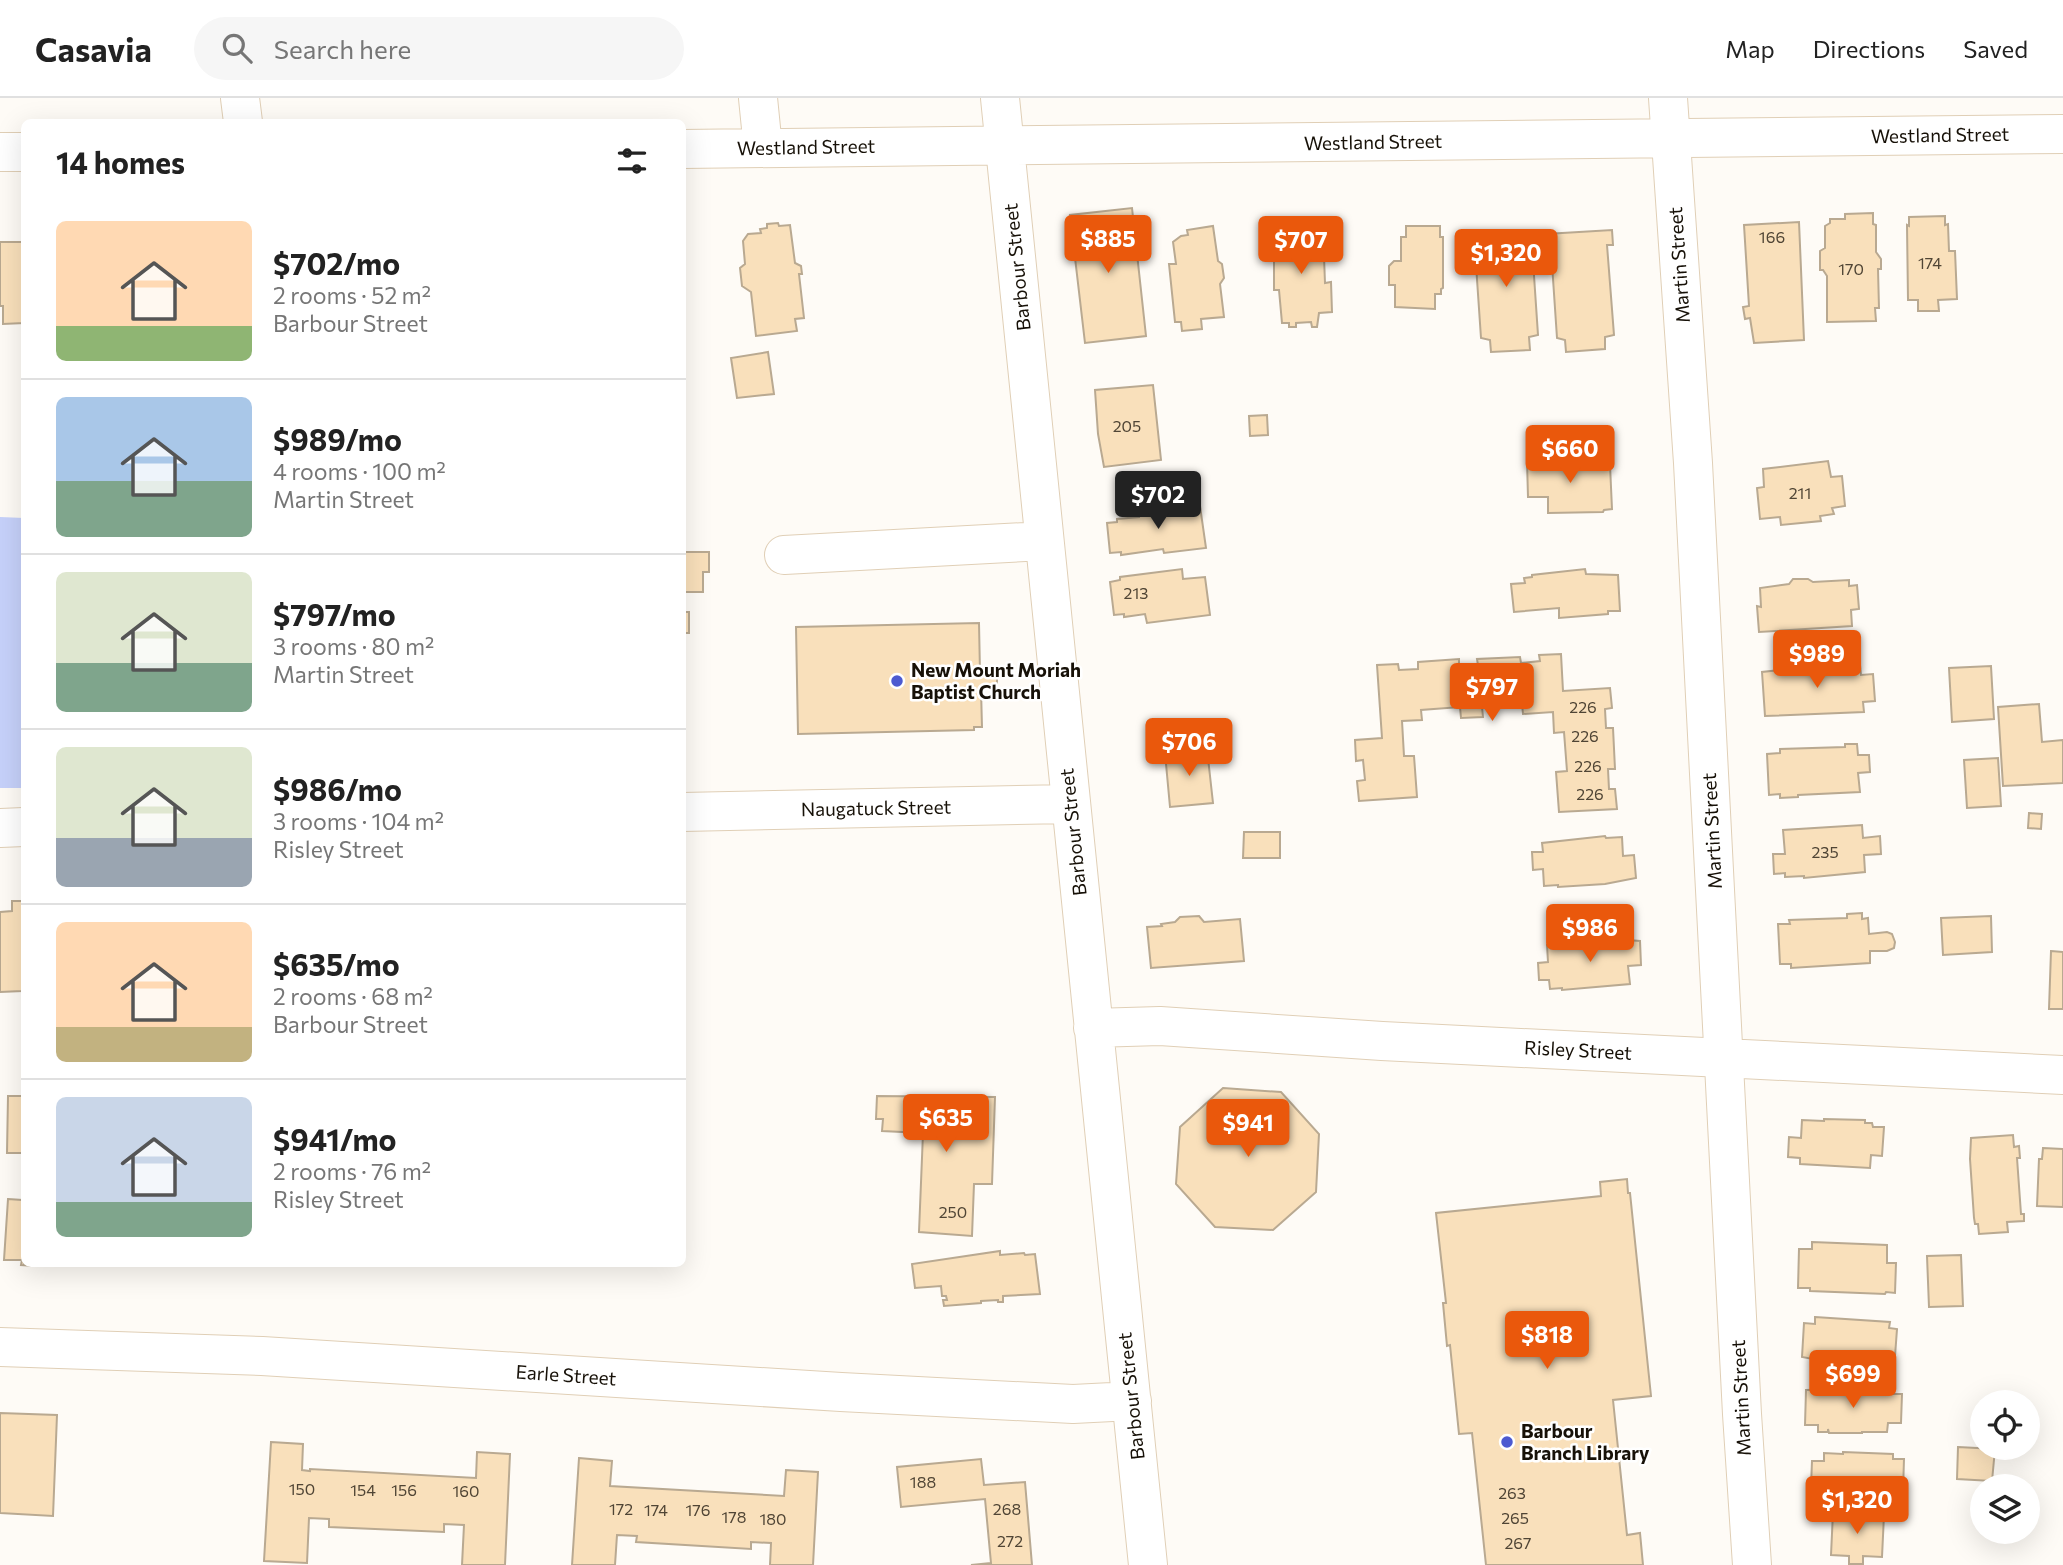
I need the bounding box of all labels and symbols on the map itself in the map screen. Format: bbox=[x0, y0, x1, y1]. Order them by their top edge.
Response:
street label: Westland Street bbox=[1871, 122, 2010, 147]
street label: Westland Street bbox=[1304, 129, 1443, 154]
street label: Westland Street bbox=[737, 134, 876, 159]
street label: Barbour Street bbox=[998, 202, 1035, 332]
street label: Martin Street bbox=[1663, 206, 1694, 324]
pin: $885 bbox=[1067, 216, 1149, 275]
pin: $707 bbox=[1260, 216, 1342, 276]
house number: 166 bbox=[1759, 227, 1785, 246]
pin: $1,320 bbox=[1449, 230, 1563, 289]
house number: 174 bbox=[1918, 253, 1942, 272]
house number: 170 bbox=[1838, 259, 1864, 278]
house number: 205 bbox=[1113, 416, 1141, 435]
pin: $660 bbox=[1529, 426, 1611, 485]
pin: $702 bbox=[1117, 472, 1199, 531]
house number: 211 bbox=[1789, 483, 1811, 502]
house number: 213 bbox=[1124, 583, 1148, 602]
pin: $989 bbox=[1776, 630, 1858, 690]
place label: New Mount Moriah Baptist Church bbox=[911, 658, 1081, 703]
pin: $797 bbox=[1451, 664, 1533, 723]
marker: New Mount Moriah Baptist Church bbox=[889, 673, 905, 689]
house number: 226 bbox=[1569, 697, 1597, 716]
pin: $706 bbox=[1148, 718, 1230, 778]
house number: 226 bbox=[1571, 726, 1599, 745]
house number: 226 bbox=[1574, 756, 1602, 775]
street label: Barbour Street bbox=[1054, 767, 1091, 897]
street label: Martin Street bbox=[1697, 772, 1726, 890]
house number: 226 bbox=[1576, 784, 1604, 803]
street label: Naugatuck Street bbox=[801, 795, 952, 820]
house number: 235 bbox=[1811, 842, 1839, 861]
pin: $986 bbox=[1549, 904, 1631, 964]
street label: Risley Street bbox=[1523, 1035, 1633, 1064]
pin: $635 bbox=[905, 1094, 987, 1154]
pin: $941 bbox=[1207, 1100, 1289, 1159]
house number: 250 bbox=[939, 1202, 967, 1221]
pin: $818 bbox=[1506, 1312, 1588, 1371]
street label: Barbour Street bbox=[1112, 1331, 1149, 1461]
street label: Martin Street bbox=[1726, 1339, 1755, 1457]
pin: $699 bbox=[1812, 1350, 1894, 1410]
street label: Earle Street bbox=[515, 1360, 617, 1390]
place label: Barbour Branch Library bbox=[1521, 1419, 1650, 1464]
marker: Barbour Branch Library bbox=[1499, 1434, 1515, 1450]
house number: 188 bbox=[910, 1472, 936, 1491]
pin: $1,320 bbox=[1800, 1476, 1914, 1536]
house number: 150 bbox=[289, 1479, 315, 1498]
house number: 154 bbox=[350, 1480, 376, 1499]
house number: 156 bbox=[391, 1480, 417, 1499]
house number: 160 bbox=[453, 1481, 480, 1500]
house number: 263 bbox=[1498, 1483, 1526, 1502]
house number: 172 bbox=[609, 1499, 633, 1518]
house number: 268 bbox=[993, 1499, 1021, 1518]
house number: 174 bbox=[644, 1500, 668, 1519]
house number: 176 bbox=[686, 1500, 710, 1519]
house number: 178 bbox=[722, 1507, 746, 1526]
house number: 265 bbox=[1501, 1508, 1529, 1527]
house number: 180 bbox=[760, 1509, 787, 1528]
house number: 272 bbox=[997, 1531, 1023, 1550]
house number: 267 bbox=[1505, 1533, 1531, 1552]

